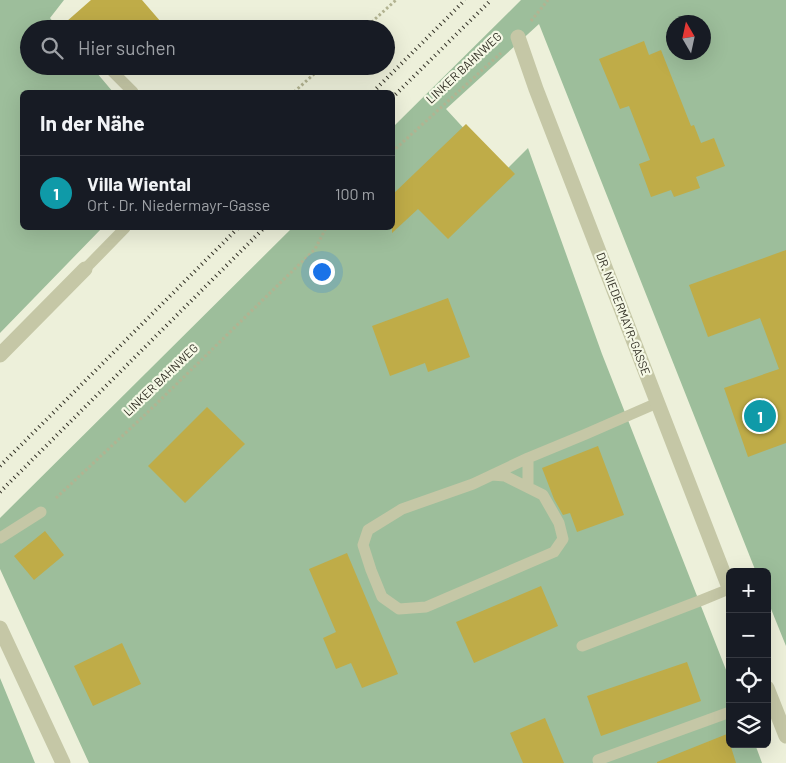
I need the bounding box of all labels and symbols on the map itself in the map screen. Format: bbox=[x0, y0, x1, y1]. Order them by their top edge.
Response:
north arrow bbox=[666, 15, 711, 60]
street label: LINKER BAHNWEG bbox=[423, 29, 504, 106]
street label: DR. NIEDERMAYR-GASSE bbox=[594, 250, 654, 377]
your location bbox=[309, 259, 335, 285]
street label: LINKER BAHNWEG bbox=[120, 340, 200, 418]
pin: 1 bbox=[744, 397, 776, 435]

